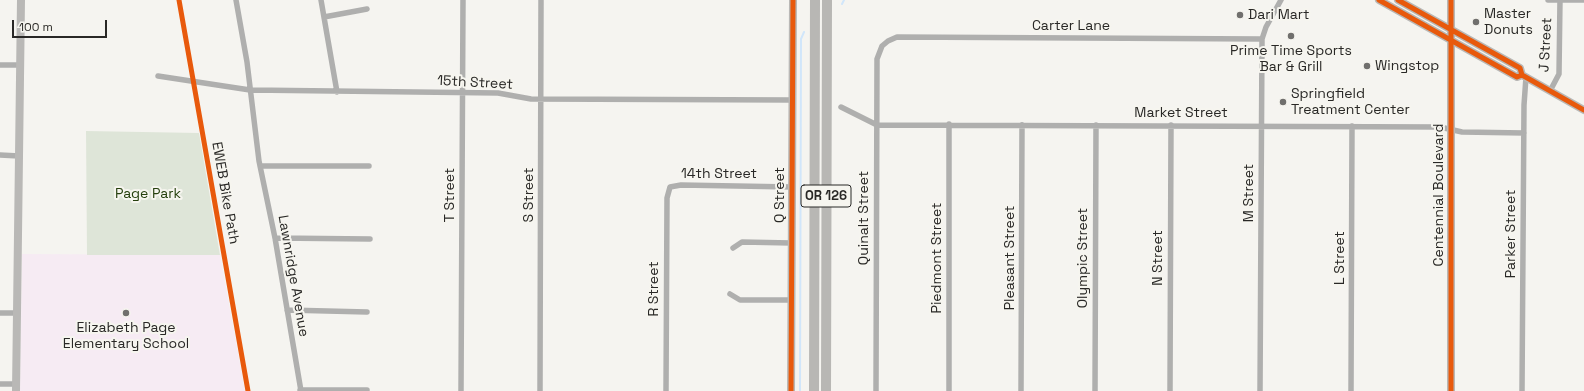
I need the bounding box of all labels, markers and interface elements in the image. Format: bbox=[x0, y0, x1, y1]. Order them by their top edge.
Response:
place label: Master Donuts bbox=[1484, 6, 1533, 38]
place label: Dari Mart bbox=[1248, 7, 1310, 23]
marker: Dari Mart bbox=[1235, 10, 1245, 20]
scale bar bbox=[14, 12, 109, 38]
marker: Master Donuts bbox=[1471, 17, 1481, 27]
street label: J Street bbox=[1536, 17, 1556, 73]
street label: Carter Lane bbox=[1032, 18, 1110, 34]
text: 100 m bbox=[19, 19, 53, 35]
marker: Prime Time Sports Bar & Grill bbox=[1286, 31, 1296, 41]
place label: Prime Time Sports Bar & Grill bbox=[1230, 43, 1352, 76]
place label: Wingstop bbox=[1375, 58, 1439, 74]
marker: Wingstop bbox=[1362, 61, 1372, 71]
street label: 15th Street bbox=[437, 73, 513, 93]
place label: Springfield Treatment Center bbox=[1291, 86, 1410, 118]
marker: Springfield Treatment Center bbox=[1278, 97, 1288, 107]
street label: Market Street bbox=[1134, 105, 1228, 121]
street label: Centennial Boulevard bbox=[1431, 123, 1447, 267]
street label: EWEB Bike Path bbox=[208, 141, 242, 245]
street label: M Street bbox=[1241, 164, 1257, 222]
street label: 14th Street bbox=[681, 166, 757, 182]
street label: Q Street bbox=[772, 167, 788, 223]
street label: T Street bbox=[442, 168, 458, 222]
street label: S Street bbox=[521, 168, 537, 222]
street label: Quinalt Street bbox=[856, 171, 872, 265]
road number: OR 126 bbox=[801, 185, 851, 207]
park label: Page Park bbox=[115, 186, 181, 202]
street label: Parker Street bbox=[1503, 190, 1519, 278]
street label: Piedmont Street bbox=[929, 202, 945, 314]
street label: Pleasant Street bbox=[1002, 206, 1018, 310]
street label: Olympic Street bbox=[1075, 208, 1091, 308]
street label: Lawnridge Avenue bbox=[274, 214, 312, 338]
street label: N Street bbox=[1150, 230, 1166, 286]
street label: L Street bbox=[1332, 231, 1348, 285]
street label: R Street bbox=[646, 261, 662, 317]
marker: Elizabeth Page Elementary School bbox=[121, 308, 131, 318]
place label: Elizabeth Page Elementary School bbox=[63, 320, 189, 352]

